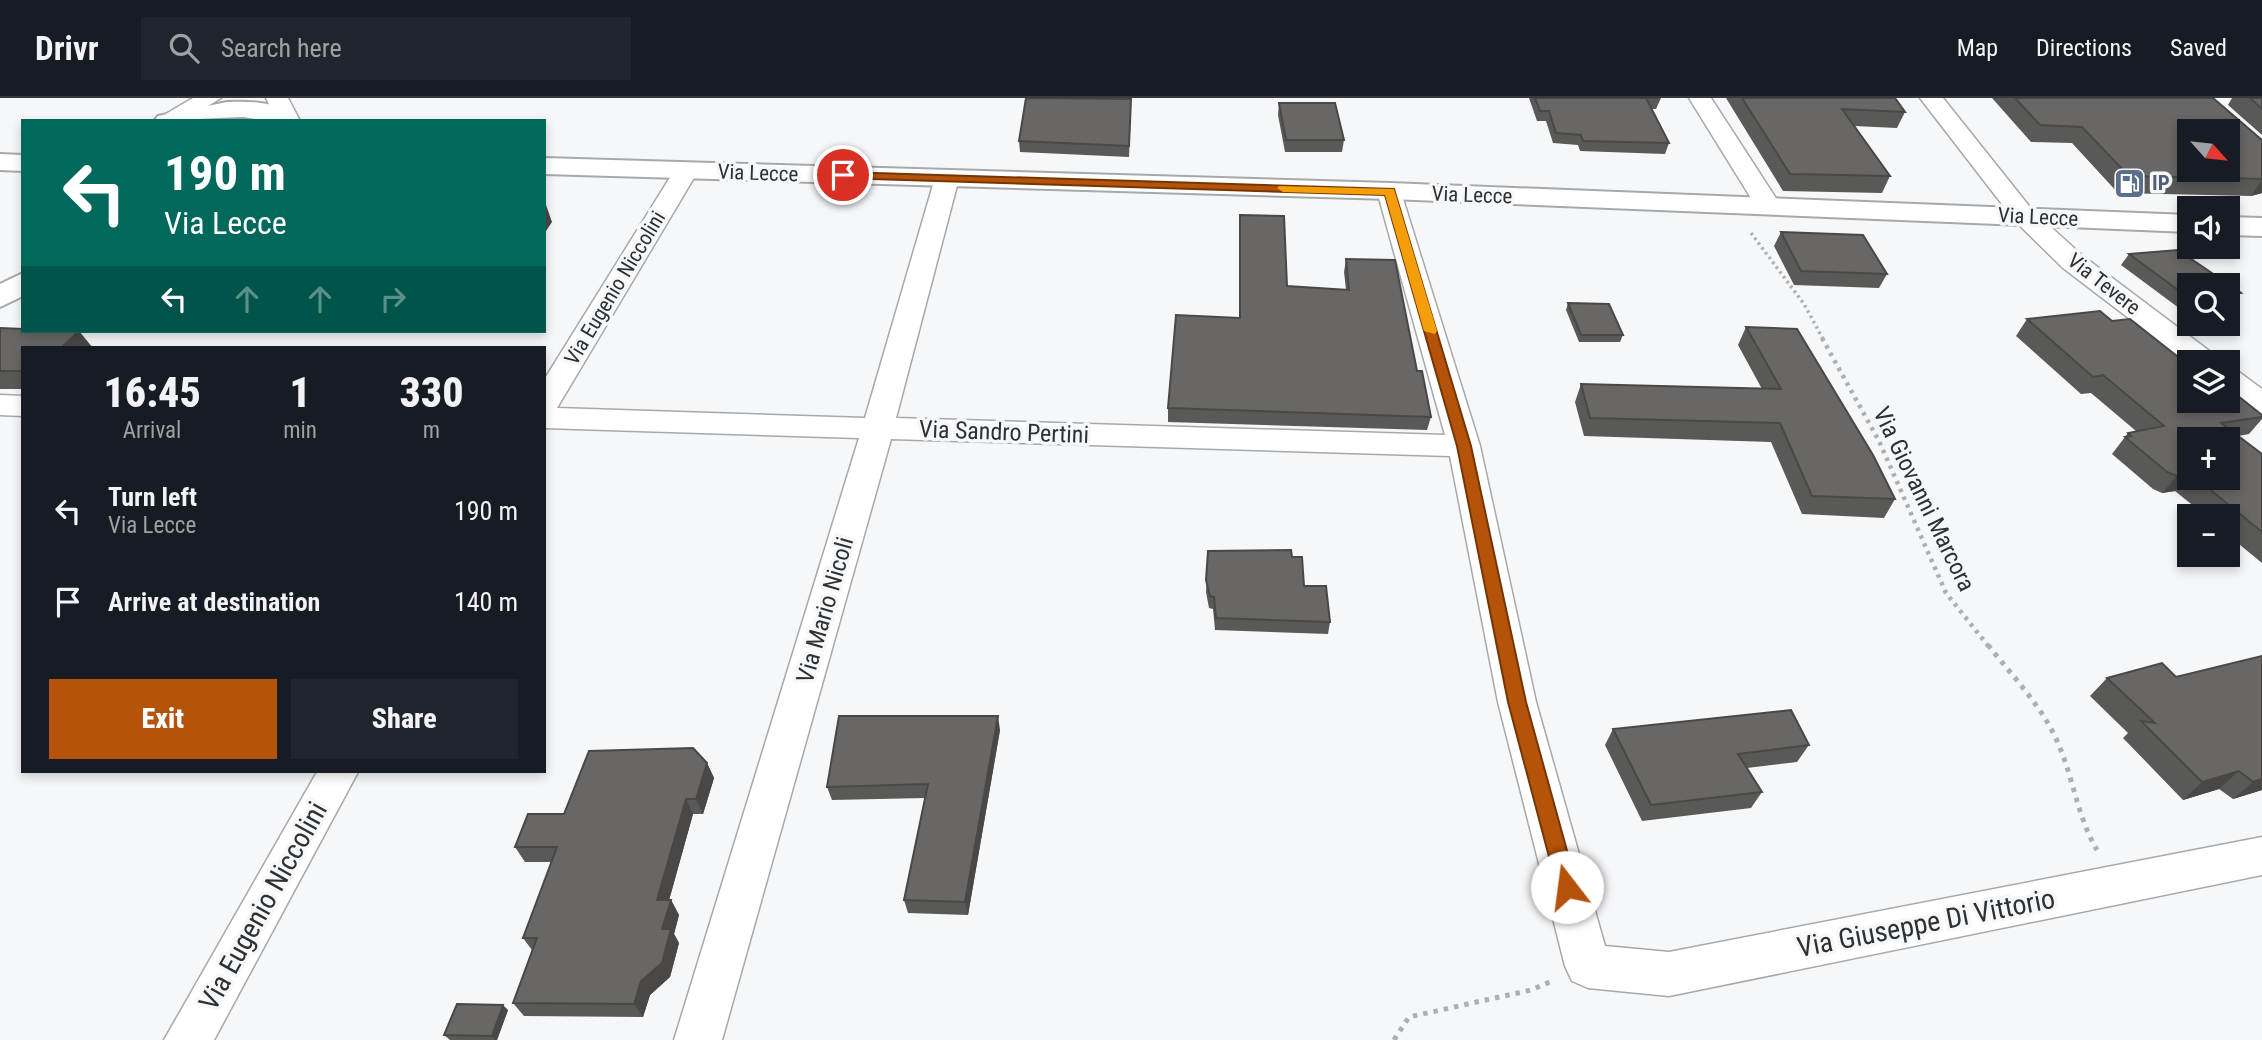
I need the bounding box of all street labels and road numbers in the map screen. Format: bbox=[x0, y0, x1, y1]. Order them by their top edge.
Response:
street label: Via Lecce bbox=[717, 160, 799, 186]
street label: Via Lecce bbox=[1431, 182, 1513, 208]
street label: Via Lecce bbox=[1997, 203, 2079, 231]
street label: Via Eugenio Niccolini bbox=[560, 207, 670, 369]
street label: Via Tevere bbox=[2063, 248, 2145, 320]
street label: Via Giovanni Marcora bbox=[1867, 402, 1981, 596]
street label: Via Sandro Pertini bbox=[919, 415, 1089, 449]
street label: Via Mario Nicoli bbox=[791, 534, 859, 686]
street label: Via Eugenio Niccolini bbox=[192, 796, 334, 1016]
street label: Via Giuseppe Di Vittorio bbox=[1794, 882, 2058, 964]

